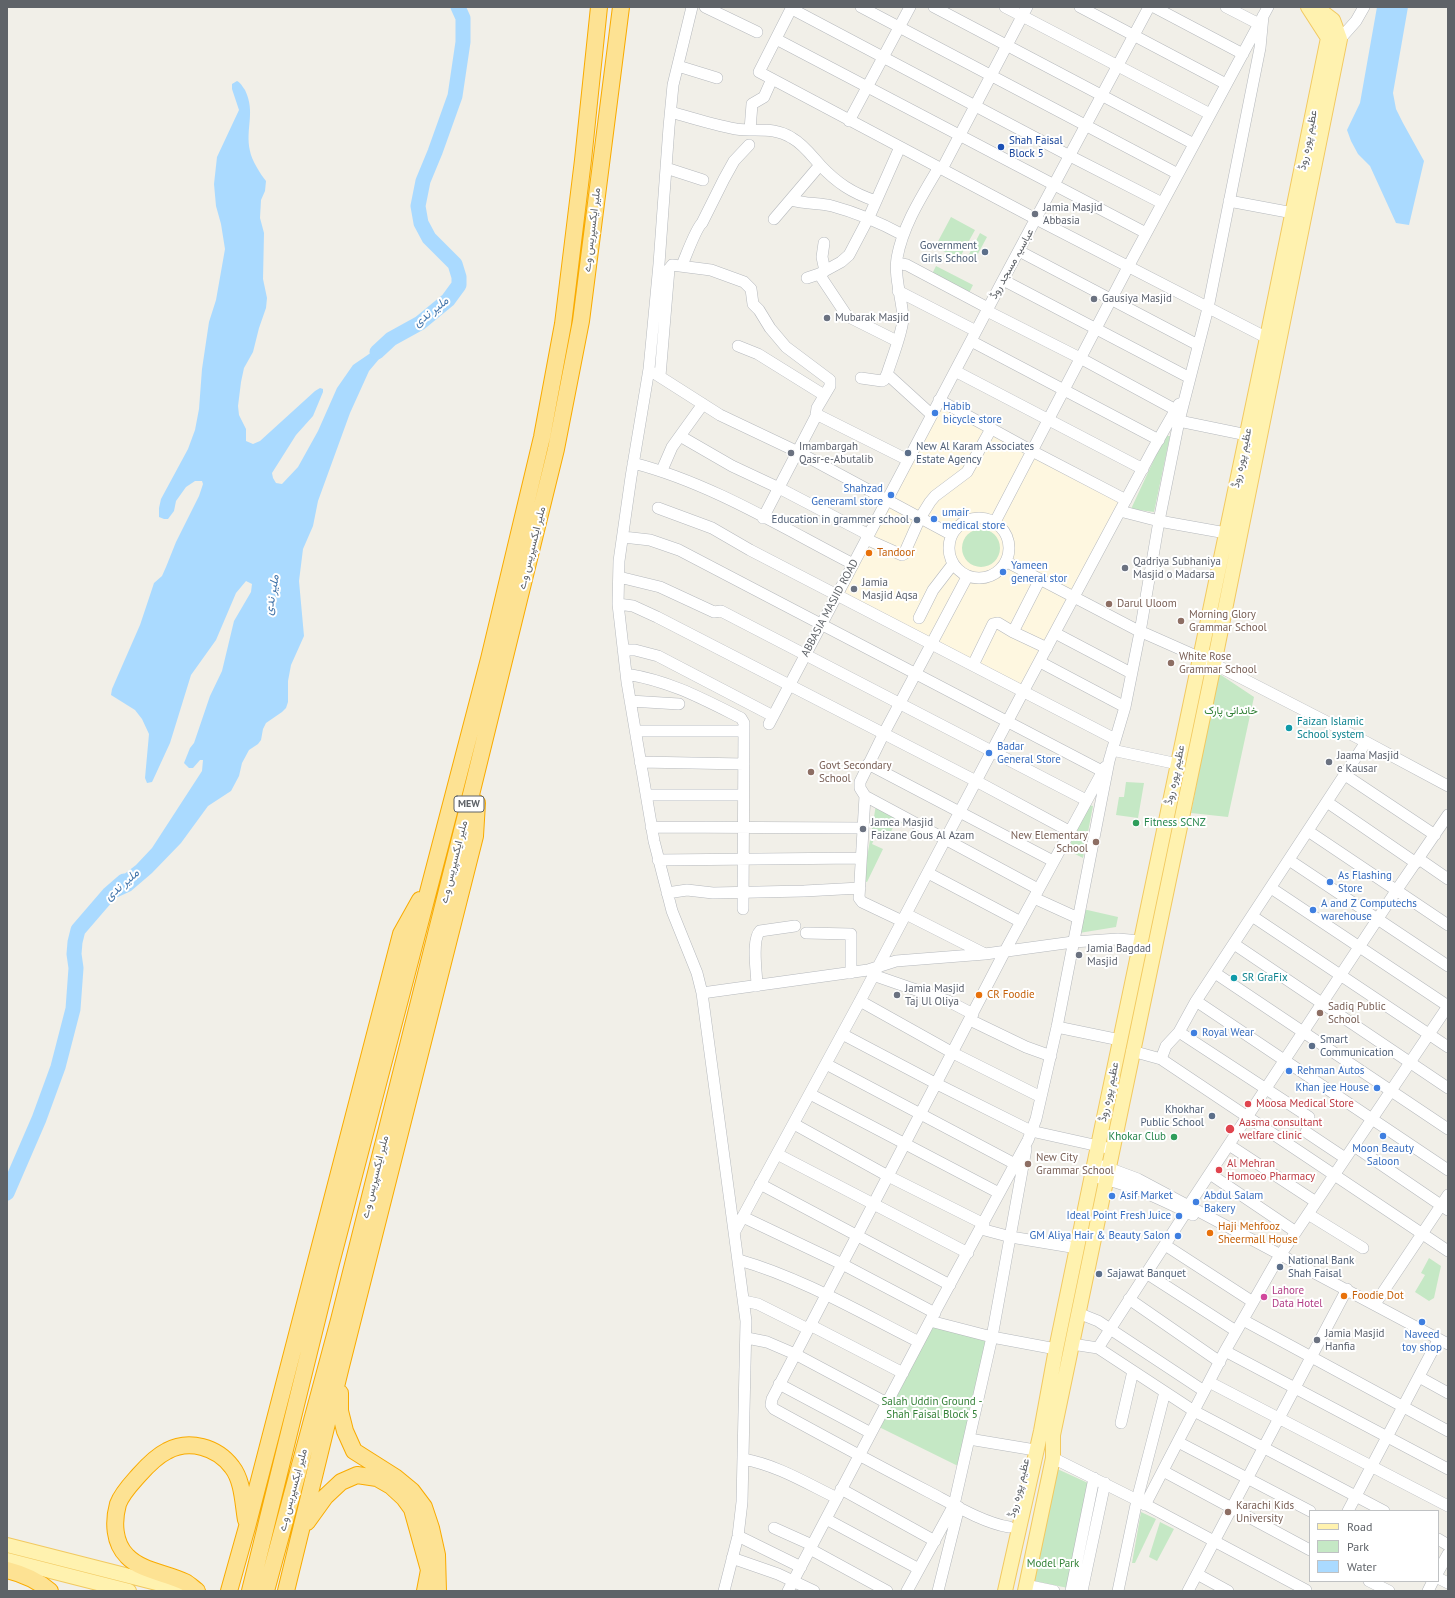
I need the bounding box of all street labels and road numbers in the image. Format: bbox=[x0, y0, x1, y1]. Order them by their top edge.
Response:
street label: عظیم پورہ روڈ bbox=[1296, 109, 1320, 171]
street label: ملیر ایکسپریس وے bbox=[580, 187, 604, 273]
street label: عباسیہ مسجد روڈ bbox=[987, 227, 1037, 301]
street label: عظیم پورہ روڈ bbox=[1229, 427, 1255, 489]
street label: ملیر ایکسپریس وے bbox=[515, 505, 549, 591]
street label: ABBASIA MASJID ROAD bbox=[799, 557, 861, 659]
street label: عظیم پورہ روڈ bbox=[1162, 744, 1188, 806]
road number: MEW bbox=[454, 796, 484, 812]
street label: ملیر ایکسپریس وے bbox=[437, 819, 471, 905]
street label: عظیم پورہ روڈ bbox=[1096, 1061, 1122, 1123]
street label: ملیر ایکسپریس وے bbox=[358, 1134, 392, 1220]
street label: ملیر ایکسپریس وے bbox=[276, 1447, 310, 1533]
street label: عظیم پورہ روڈ bbox=[1005, 1457, 1033, 1519]

